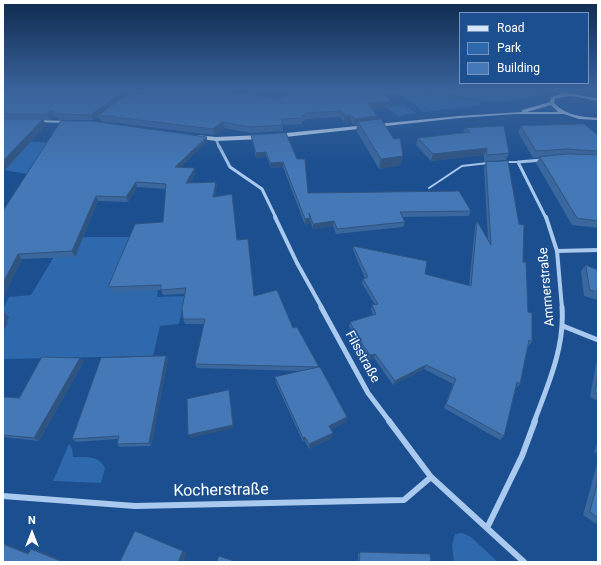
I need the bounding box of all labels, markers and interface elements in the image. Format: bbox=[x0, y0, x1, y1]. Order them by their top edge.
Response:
legend bbox=[459, 12, 589, 84]
text: Road bbox=[497, 21, 525, 35]
text: Park bbox=[497, 41, 521, 55]
text: Building bbox=[497, 61, 540, 75]
street label: Ammerstraße bbox=[536, 247, 558, 327]
street label: Filsstraße bbox=[341, 328, 383, 386]
street label: Kocherstraße bbox=[173, 481, 269, 501]
north arrow bbox=[12, 513, 52, 553]
text: N bbox=[28, 514, 36, 527]

